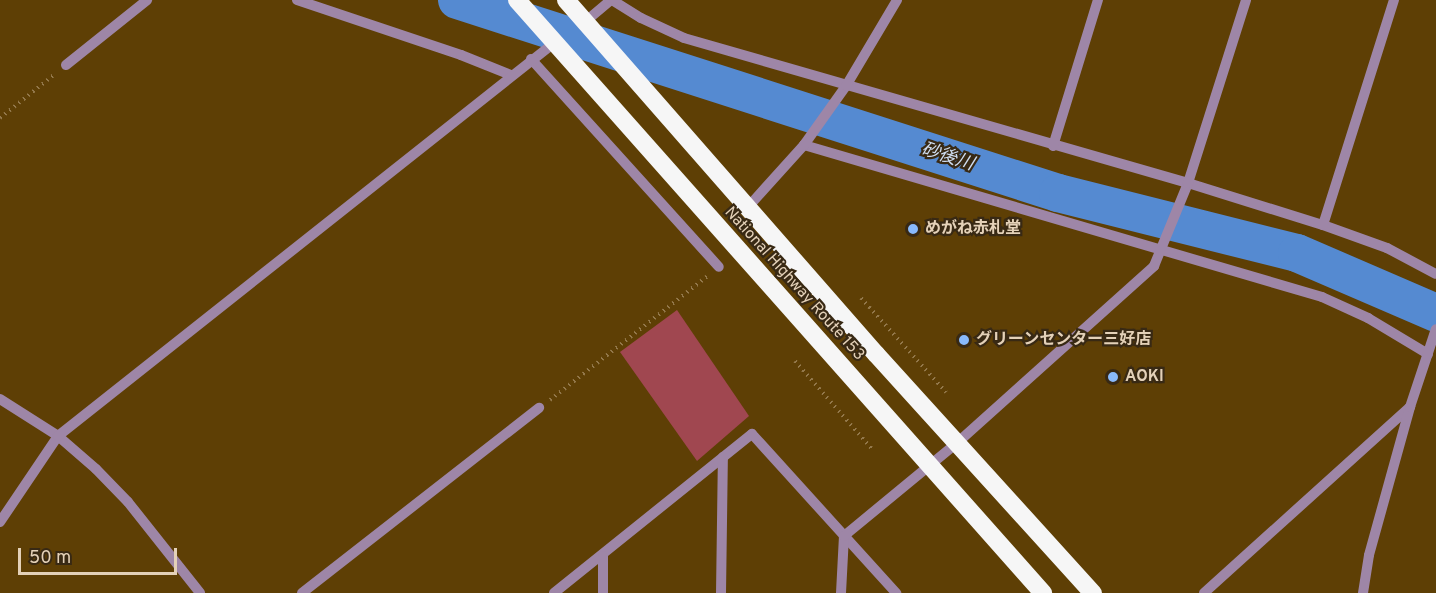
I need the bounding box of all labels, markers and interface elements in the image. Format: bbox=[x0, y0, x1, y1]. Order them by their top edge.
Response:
water label: 砂後川 bbox=[918, 139, 976, 177]
street label: National Highway Route 153 bbox=[720, 203, 868, 365]
place label: めがね赤札堂 bbox=[925, 219, 1021, 239]
marker: めがね赤札堂 bbox=[906, 222, 920, 236]
place label: グリーンセンター三好店 bbox=[976, 330, 1152, 350]
marker: グリーンセンター三好店 bbox=[957, 333, 971, 347]
place label: AOKI bbox=[1125, 367, 1164, 387]
marker: AOKI bbox=[1106, 370, 1120, 384]
scale bar bbox=[21, 536, 180, 574]
text: 50 m bbox=[29, 547, 71, 570]

